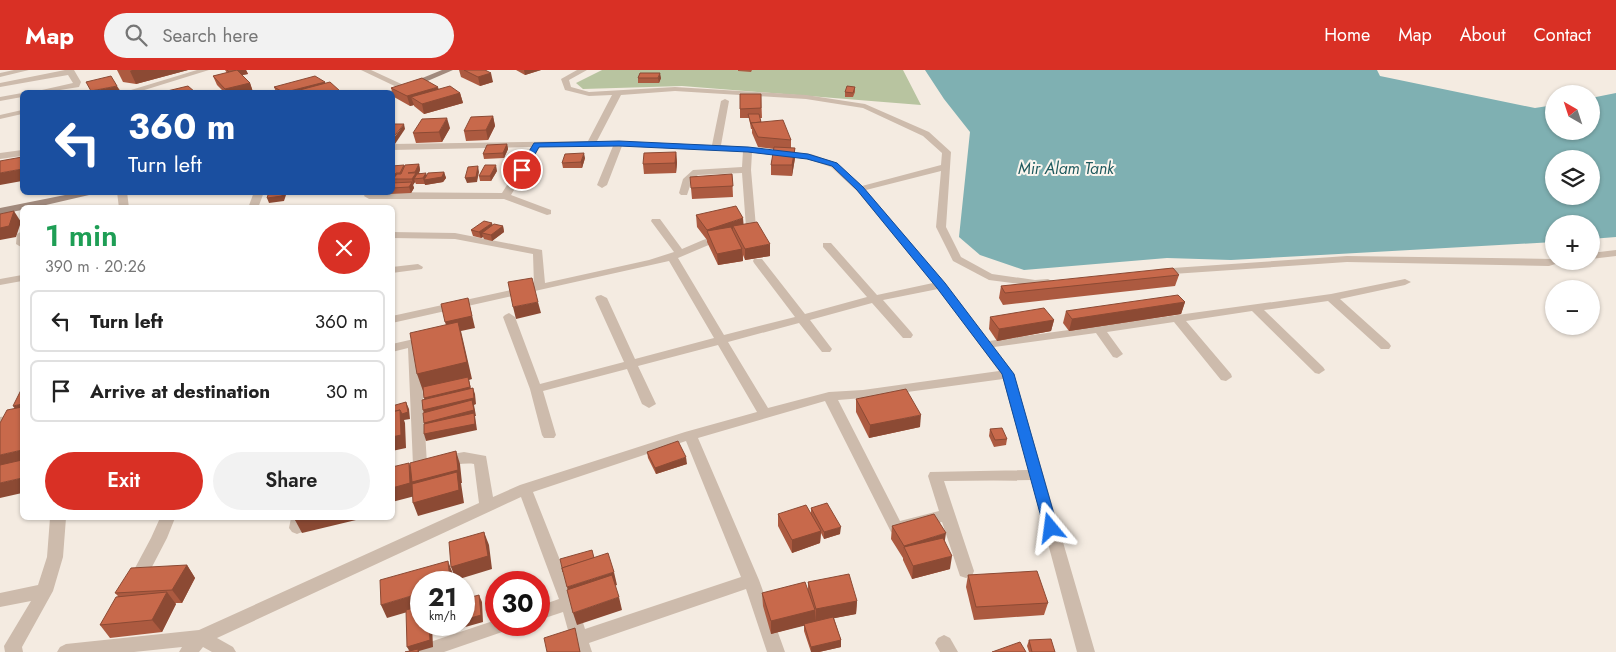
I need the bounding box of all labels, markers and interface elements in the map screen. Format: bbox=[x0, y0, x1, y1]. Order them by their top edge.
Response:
search box bbox=[104, 13, 454, 58]
text: Map bbox=[25, 18, 74, 53]
icon: search bbox=[122, 21, 150, 49]
text: Search here bbox=[162, 22, 258, 49]
text: Home bbox=[1324, 22, 1370, 48]
text: Map bbox=[1398, 22, 1432, 48]
text: About bbox=[1460, 22, 1505, 48]
text: Contact bbox=[1533, 22, 1591, 48]
north arrow bbox=[1545, 85, 1600, 140]
map controls bbox=[1545, 85, 1600, 335]
text: 360 m bbox=[128, 102, 236, 152]
icon: left bbox=[45, 110, 110, 175]
text: Turn left bbox=[128, 148, 202, 180]
pin bbox=[501, 149, 543, 191]
button: layers bbox=[1545, 150, 1600, 205]
icon: arrive bbox=[508, 156, 536, 184]
water label: Mir Alam Tank bbox=[1018, 157, 1115, 180]
text: 1 min bbox=[45, 214, 118, 257]
button: + bbox=[1545, 215, 1600, 270]
button: close bbox=[318, 222, 370, 274]
text: 390 m · 20:26 bbox=[45, 255, 146, 278]
button: − bbox=[1545, 280, 1600, 335]
icon: left bbox=[47, 307, 75, 335]
text: Turn left bbox=[90, 308, 163, 335]
text: 360 m bbox=[315, 308, 368, 335]
icon: arrive bbox=[47, 377, 75, 405]
text: Arrive at destination bbox=[90, 378, 270, 405]
text: 30 m bbox=[326, 378, 368, 405]
button: Exit bbox=[45, 452, 203, 510]
button: Share bbox=[213, 452, 370, 510]
position arrow bbox=[1024, 501, 1076, 553]
speed limit sign: 30 bbox=[485, 571, 550, 636]
text: 21 bbox=[428, 579, 457, 615]
text: km/h bbox=[429, 607, 456, 625]

